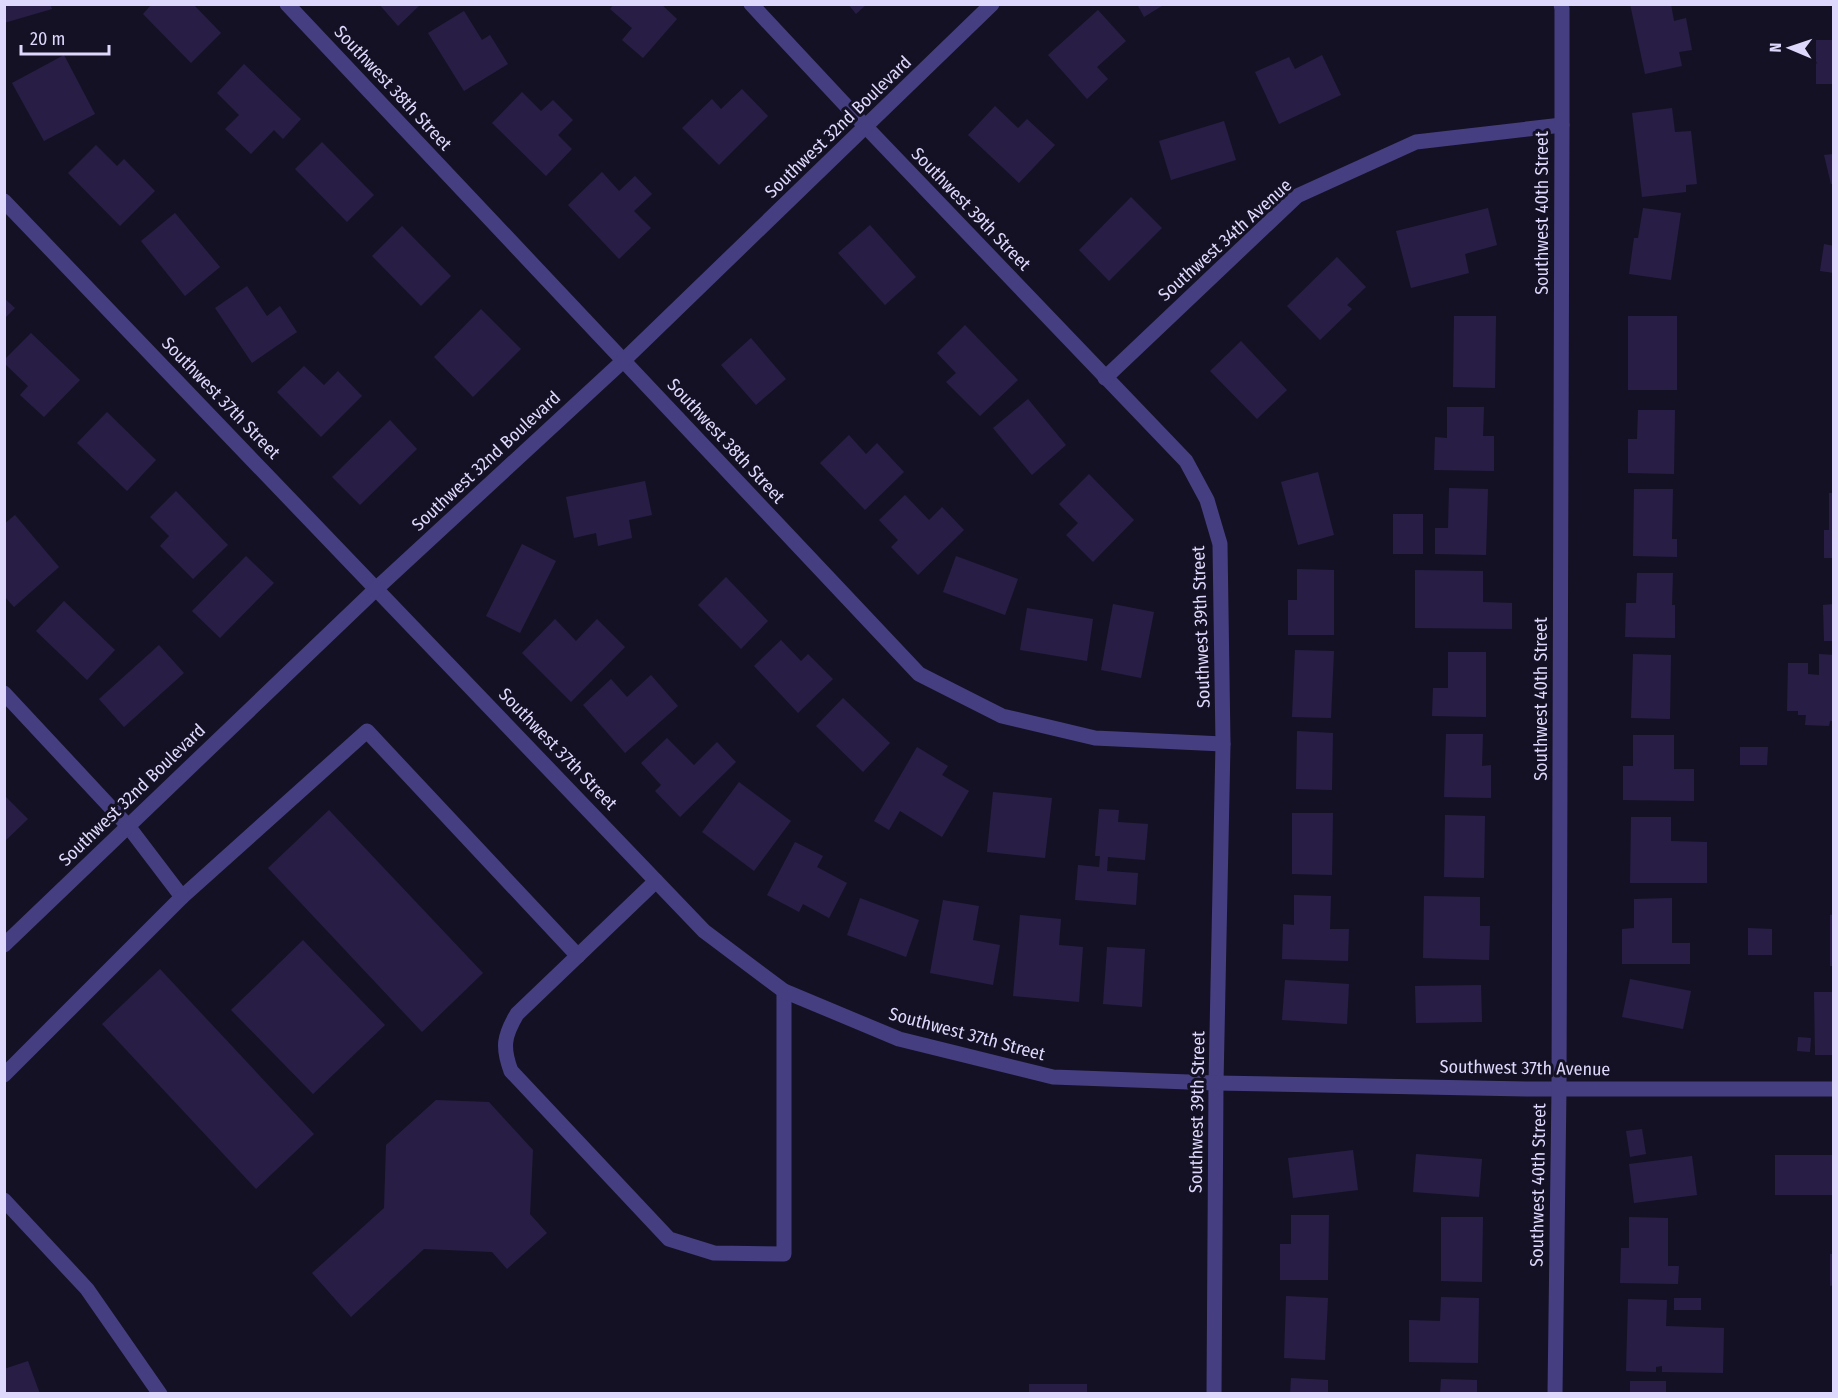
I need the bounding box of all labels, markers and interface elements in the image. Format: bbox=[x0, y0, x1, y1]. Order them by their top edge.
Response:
scale bar bbox=[21, 18, 110, 56]
north arrow bbox=[1760, 18, 1820, 78]
street label: Southwest 38th Street bbox=[329, 21, 457, 155]
text: 20 m bbox=[30, 28, 65, 50]
text: N bbox=[1766, 42, 1785, 53]
street label: Southwest 32nd Boulevard bbox=[760, 51, 916, 203]
street label: Southwest 40th Street bbox=[1531, 131, 1553, 295]
street label: Southwest 39th Street bbox=[907, 143, 1035, 275]
street label: Southwest 34th Avenue bbox=[1154, 174, 1296, 306]
street label: Southwest 37th Street bbox=[157, 333, 285, 464]
street label: Southwest 38th Street bbox=[662, 374, 790, 508]
street label: Southwest 32nd Boulevard bbox=[407, 386, 565, 536]
street label: Southwest 39th Street bbox=[1187, 545, 1215, 708]
street label: Southwest 40th Street bbox=[1530, 617, 1552, 781]
street label: Southwest 37th Street bbox=[494, 684, 622, 815]
street label: Southwest 32nd Boulevard bbox=[54, 719, 210, 871]
street label: Southwest 37th Street bbox=[886, 1003, 1048, 1065]
street label: Southwest 39th Street bbox=[1185, 1031, 1209, 1193]
street label: Southwest 37th Avenue bbox=[1439, 1056, 1611, 1080]
street label: Southwest 40th Street bbox=[1526, 1103, 1550, 1267]

